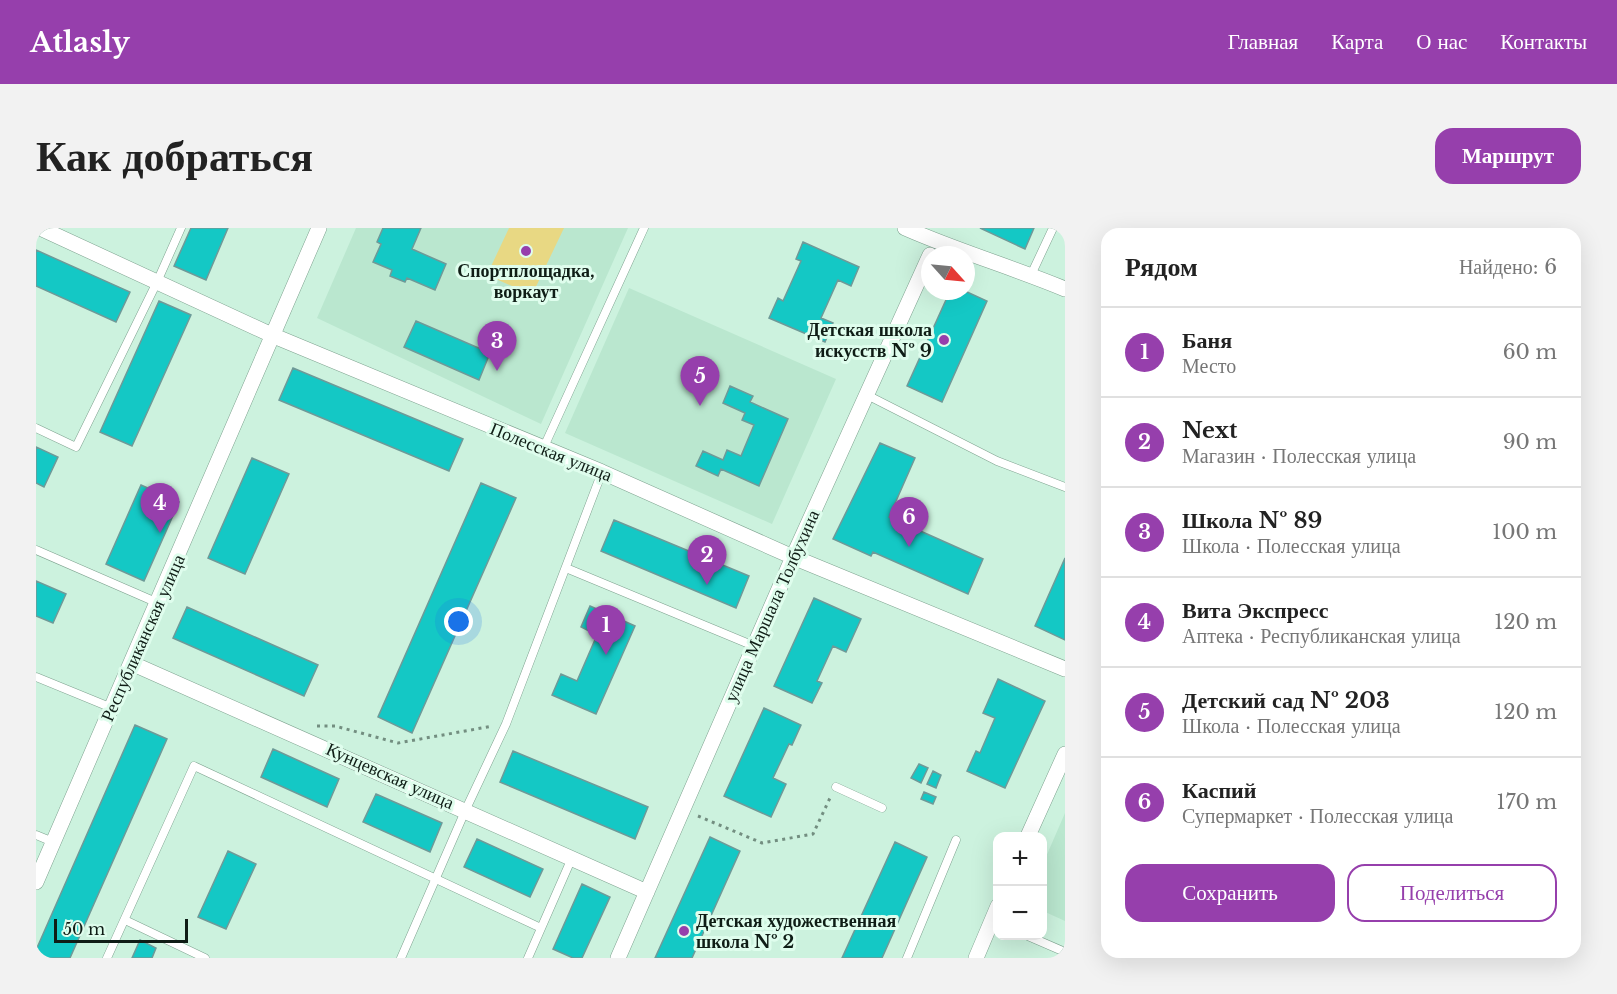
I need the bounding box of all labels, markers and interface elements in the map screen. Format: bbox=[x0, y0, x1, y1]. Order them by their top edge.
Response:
text: Atlasly bbox=[30, 25, 130, 60]
text: Главная bbox=[1228, 29, 1298, 55]
text: Карта bbox=[1331, 29, 1383, 55]
text: О нас bbox=[1416, 29, 1467, 55]
text: Контакты bbox=[1500, 29, 1587, 55]
button: Маршрут bbox=[1435, 128, 1581, 184]
text: Как добраться bbox=[36, 130, 313, 182]
marker: Спортплощадка, воркаут bbox=[519, 244, 533, 258]
north arrow bbox=[921, 246, 975, 300]
text: Рядом bbox=[1125, 251, 1198, 283]
text: Найдено: 6 bbox=[1459, 255, 1557, 279]
place label: Спортплощадка, воркаут bbox=[457, 260, 595, 303]
place label: Детская школа искусств № 9 bbox=[808, 319, 932, 362]
pin: 3 bbox=[478, 322, 516, 371]
text: Баня bbox=[1182, 327, 1232, 354]
marker: Детская школа искусств № 9 bbox=[937, 333, 951, 347]
text: 1 bbox=[1140, 340, 1149, 364]
text: 60 m bbox=[1503, 340, 1557, 364]
text: Место bbox=[1182, 354, 1236, 378]
pin: 5 bbox=[680, 356, 720, 406]
text: Next bbox=[1182, 417, 1237, 444]
street label: Полесская улица bbox=[487, 418, 615, 486]
text: 2 bbox=[1138, 430, 1151, 454]
text: 90 m bbox=[1503, 430, 1557, 454]
text: Магазин · Полесская улица bbox=[1182, 444, 1416, 468]
pin: 4 bbox=[140, 484, 180, 533]
pin: 6 bbox=[890, 498, 928, 547]
street label: улица Маршала Толбухина bbox=[720, 507, 824, 705]
text: Школа № 89 bbox=[1182, 507, 1322, 534]
text: 3 bbox=[1138, 520, 1151, 544]
text: 100 m bbox=[1492, 520, 1557, 544]
text: Школа · Полесская улица bbox=[1182, 534, 1401, 558]
pin: 2 bbox=[688, 536, 726, 585]
street label: Республиканская улица bbox=[96, 551, 190, 725]
text: Вита Экспресс bbox=[1182, 597, 1329, 624]
pin: 1 bbox=[586, 606, 626, 655]
your location bbox=[444, 607, 473, 636]
text: 4 bbox=[1138, 610, 1151, 634]
text: 120 m bbox=[1494, 610, 1557, 634]
text: Аптека · Республиканская улица bbox=[1182, 624, 1461, 648]
text: Детский сад № 203 bbox=[1182, 687, 1390, 714]
text: 5 bbox=[1139, 700, 1150, 724]
text: 120 m bbox=[1494, 700, 1557, 724]
text: Школа · Полесская улица bbox=[1182, 714, 1401, 738]
street label: Кунцевская улица bbox=[323, 738, 457, 814]
text: Каспий bbox=[1182, 777, 1256, 804]
text: 6 bbox=[1138, 790, 1151, 814]
text: 170 m bbox=[1497, 790, 1557, 814]
text: Супермаркет · Полесская улица bbox=[1182, 804, 1453, 828]
map controls bbox=[993, 832, 1047, 940]
button: + bbox=[993, 832, 1047, 886]
button: Сохранить bbox=[1125, 864, 1335, 922]
button: Поделиться bbox=[1347, 864, 1557, 922]
button: − bbox=[993, 886, 1047, 940]
place label: Детская художественная школа № 2 bbox=[696, 910, 896, 953]
scale bar bbox=[54, 916, 188, 944]
text: 50 m bbox=[63, 919, 105, 939]
marker: Детская художественная школа № 2 bbox=[677, 924, 691, 938]

